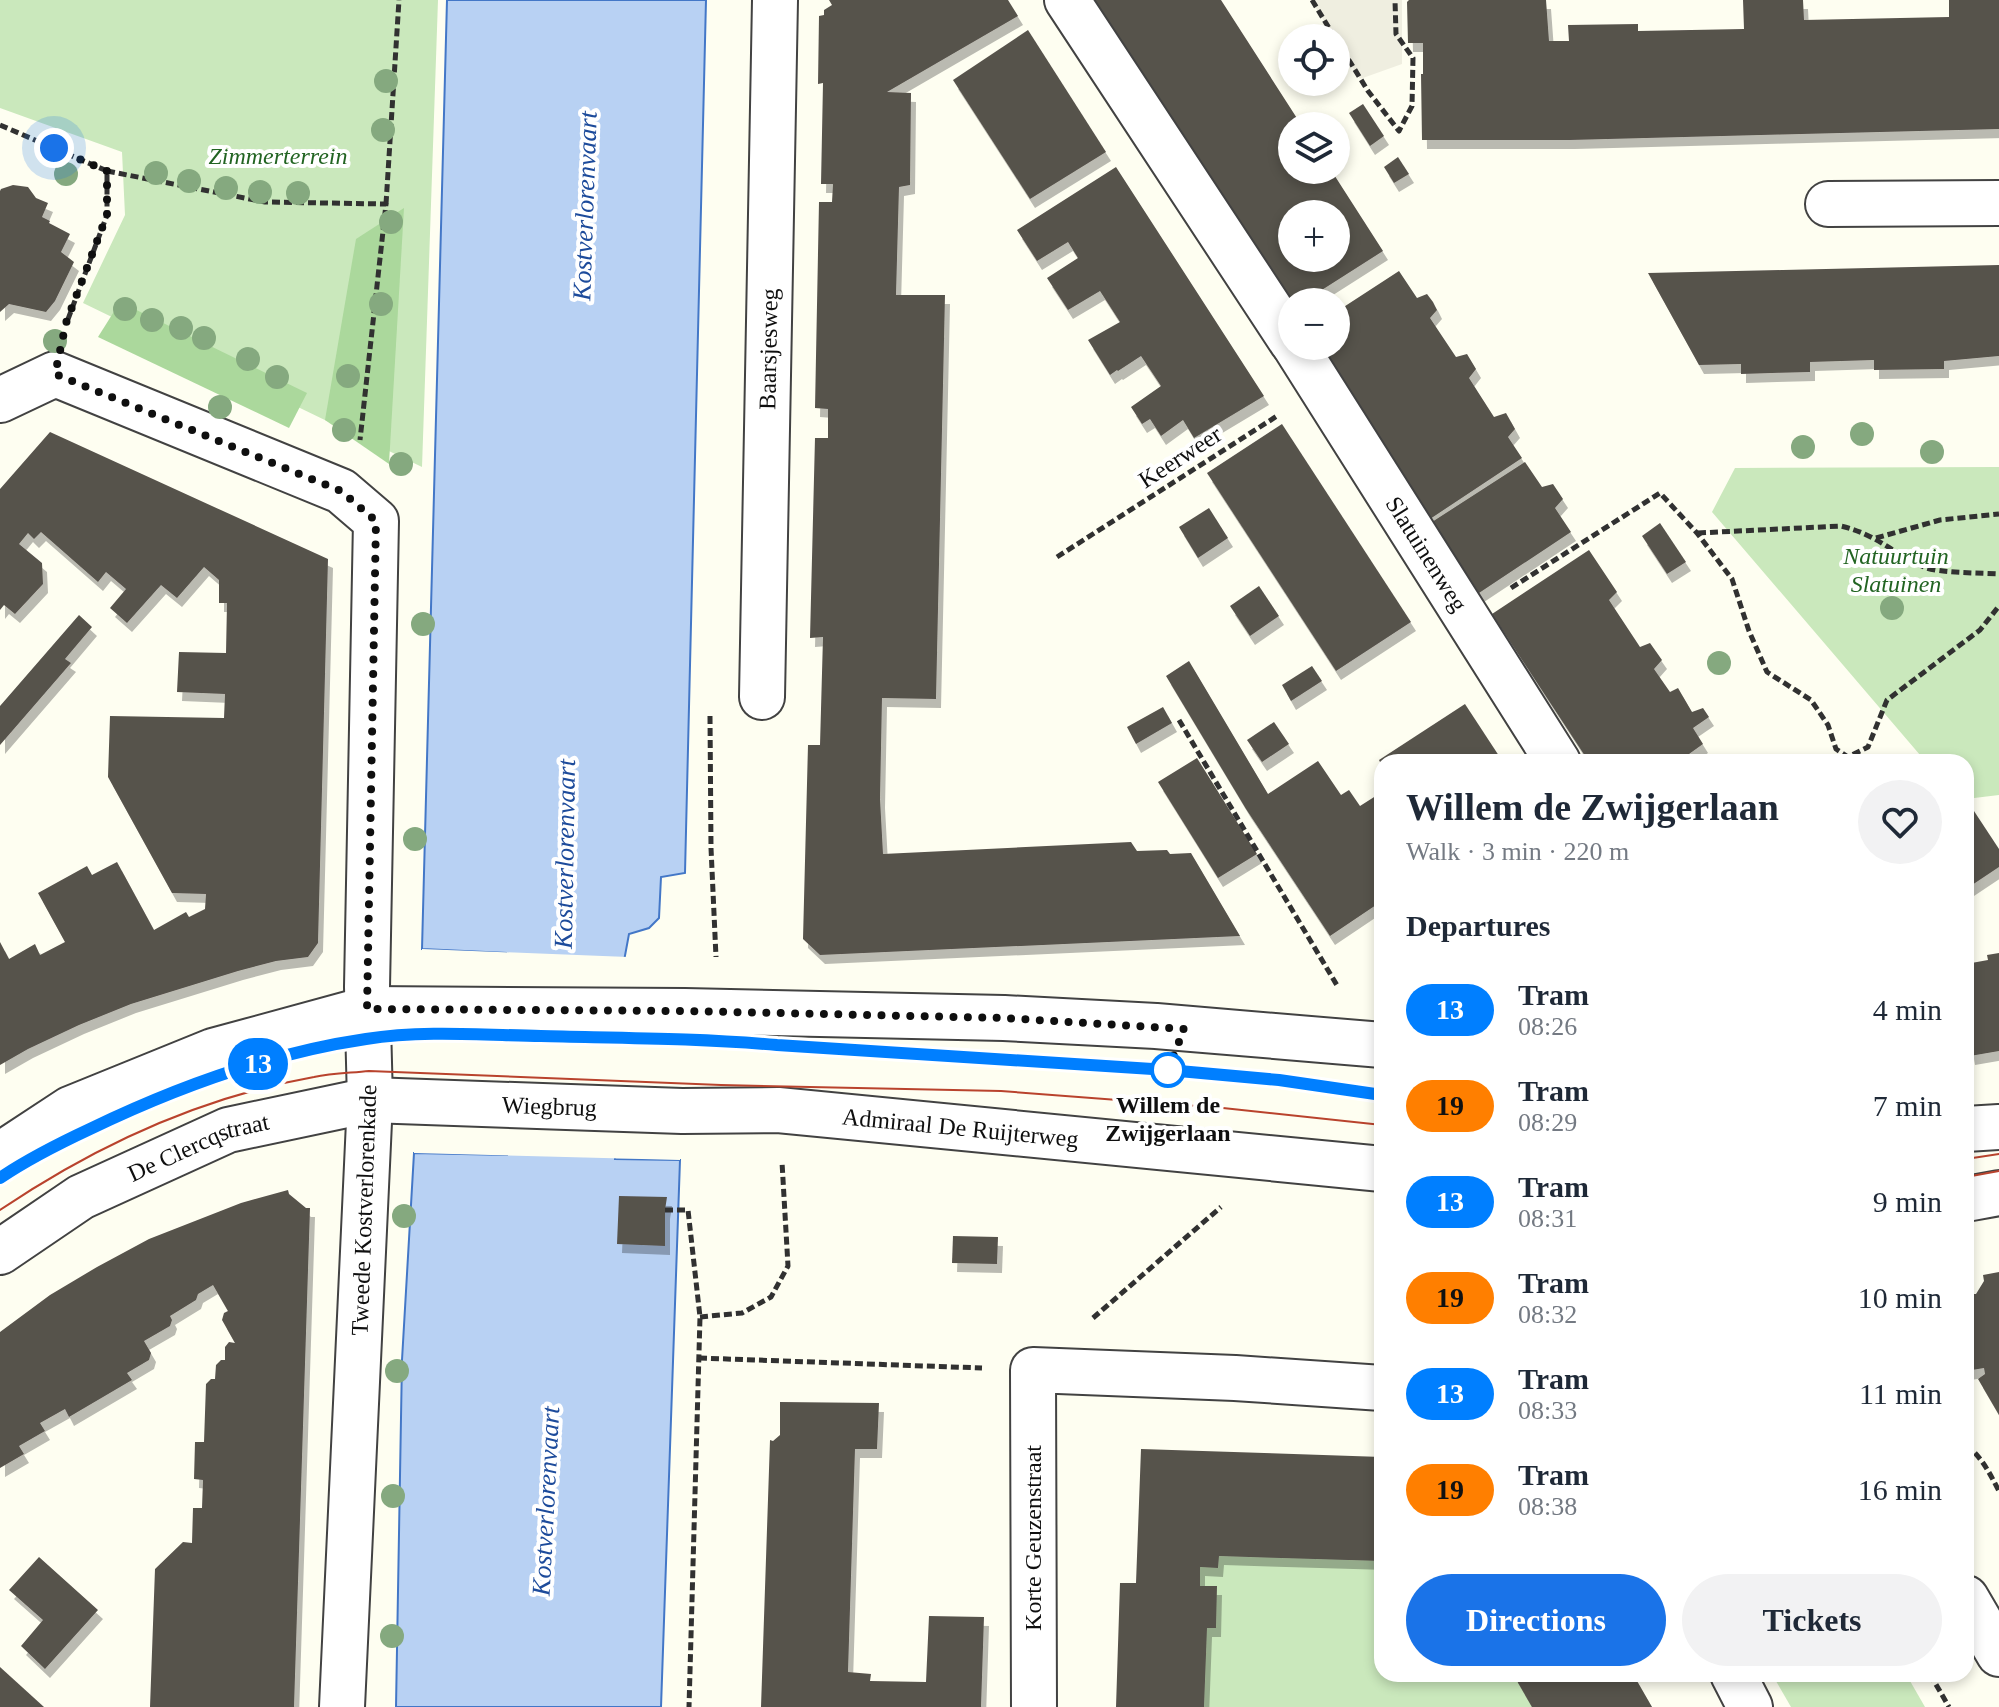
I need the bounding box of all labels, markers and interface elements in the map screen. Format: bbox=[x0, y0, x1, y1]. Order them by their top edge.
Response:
map controls bbox=[1278, 24, 1350, 360]
button: locate bbox=[1278, 24, 1350, 96]
water label: Kostverlorenvaart bbox=[567, 110, 603, 302]
button: layers bbox=[1278, 112, 1350, 184]
your location bbox=[34, 128, 74, 168]
park label: Zimmerterrein bbox=[208, 143, 348, 169]
button: + bbox=[1278, 200, 1350, 272]
street label: Baarsjesweg bbox=[754, 288, 783, 410]
button: − bbox=[1278, 288, 1350, 360]
street label: Keerweer bbox=[1134, 421, 1226, 493]
street label: Slatuinenweg bbox=[1381, 492, 1472, 616]
park label: Natuurtuin Slatuinen bbox=[1842, 543, 1949, 597]
water label: Kostverlorenvaart bbox=[549, 758, 581, 950]
button: heart bbox=[1858, 780, 1942, 864]
text: Willem de Zwijgerlaan bbox=[1406, 786, 1779, 828]
text: Walk · 3 min · 220 m bbox=[1406, 837, 1629, 866]
text: Departures bbox=[1406, 909, 1550, 942]
text: Tram bbox=[1518, 978, 1589, 1011]
text: 4 min bbox=[1873, 993, 1942, 1026]
text: 13 bbox=[1436, 994, 1464, 1025]
text: 08:26 bbox=[1518, 1012, 1577, 1041]
line badge: 13 bbox=[222, 1038, 294, 1090]
text: 13 bbox=[244, 1048, 272, 1079]
marker: Willem de Zwijgerlaan bbox=[1151, 1053, 1185, 1087]
text: Tram bbox=[1518, 1074, 1589, 1107]
street label: Tweede Kostverlorenkade bbox=[347, 1084, 381, 1336]
text: 7 min bbox=[1873, 1089, 1942, 1122]
text: 19 bbox=[1436, 1090, 1464, 1121]
street label: Wiegbrug bbox=[501, 1092, 597, 1121]
place label: Willem de Zwijgerlaan bbox=[1105, 1092, 1231, 1146]
street label: Admiraal De Ruijterweg bbox=[841, 1103, 1080, 1152]
text: 08:29 bbox=[1518, 1108, 1577, 1137]
street label: De Clercqstraat bbox=[124, 1109, 272, 1187]
text: Tram bbox=[1518, 1170, 1589, 1203]
text: 9 min bbox=[1873, 1185, 1942, 1218]
text: 13 bbox=[1436, 1186, 1464, 1217]
text: 08:31 bbox=[1518, 1204, 1577, 1233]
text: Tram bbox=[1518, 1266, 1589, 1299]
text: 10 min bbox=[1858, 1281, 1942, 1314]
text: 19 bbox=[1436, 1282, 1464, 1313]
text: 08:32 bbox=[1518, 1300, 1577, 1329]
text: Tram bbox=[1518, 1362, 1589, 1395]
text: 11 min bbox=[1859, 1377, 1942, 1410]
text: 13 bbox=[1436, 1378, 1464, 1409]
text: 08:33 bbox=[1518, 1396, 1577, 1425]
water label: Kostverlorenvaart bbox=[527, 1405, 565, 1597]
street label: Korte Geuzenstraat bbox=[1020, 1445, 1046, 1631]
text: Tram bbox=[1518, 1458, 1589, 1491]
text: 16 min bbox=[1858, 1473, 1942, 1506]
text: 19 bbox=[1436, 1474, 1464, 1505]
text: 08:38 bbox=[1518, 1492, 1577, 1521]
button: Directions bbox=[1406, 1574, 1666, 1666]
button: Tickets bbox=[1682, 1574, 1942, 1666]

